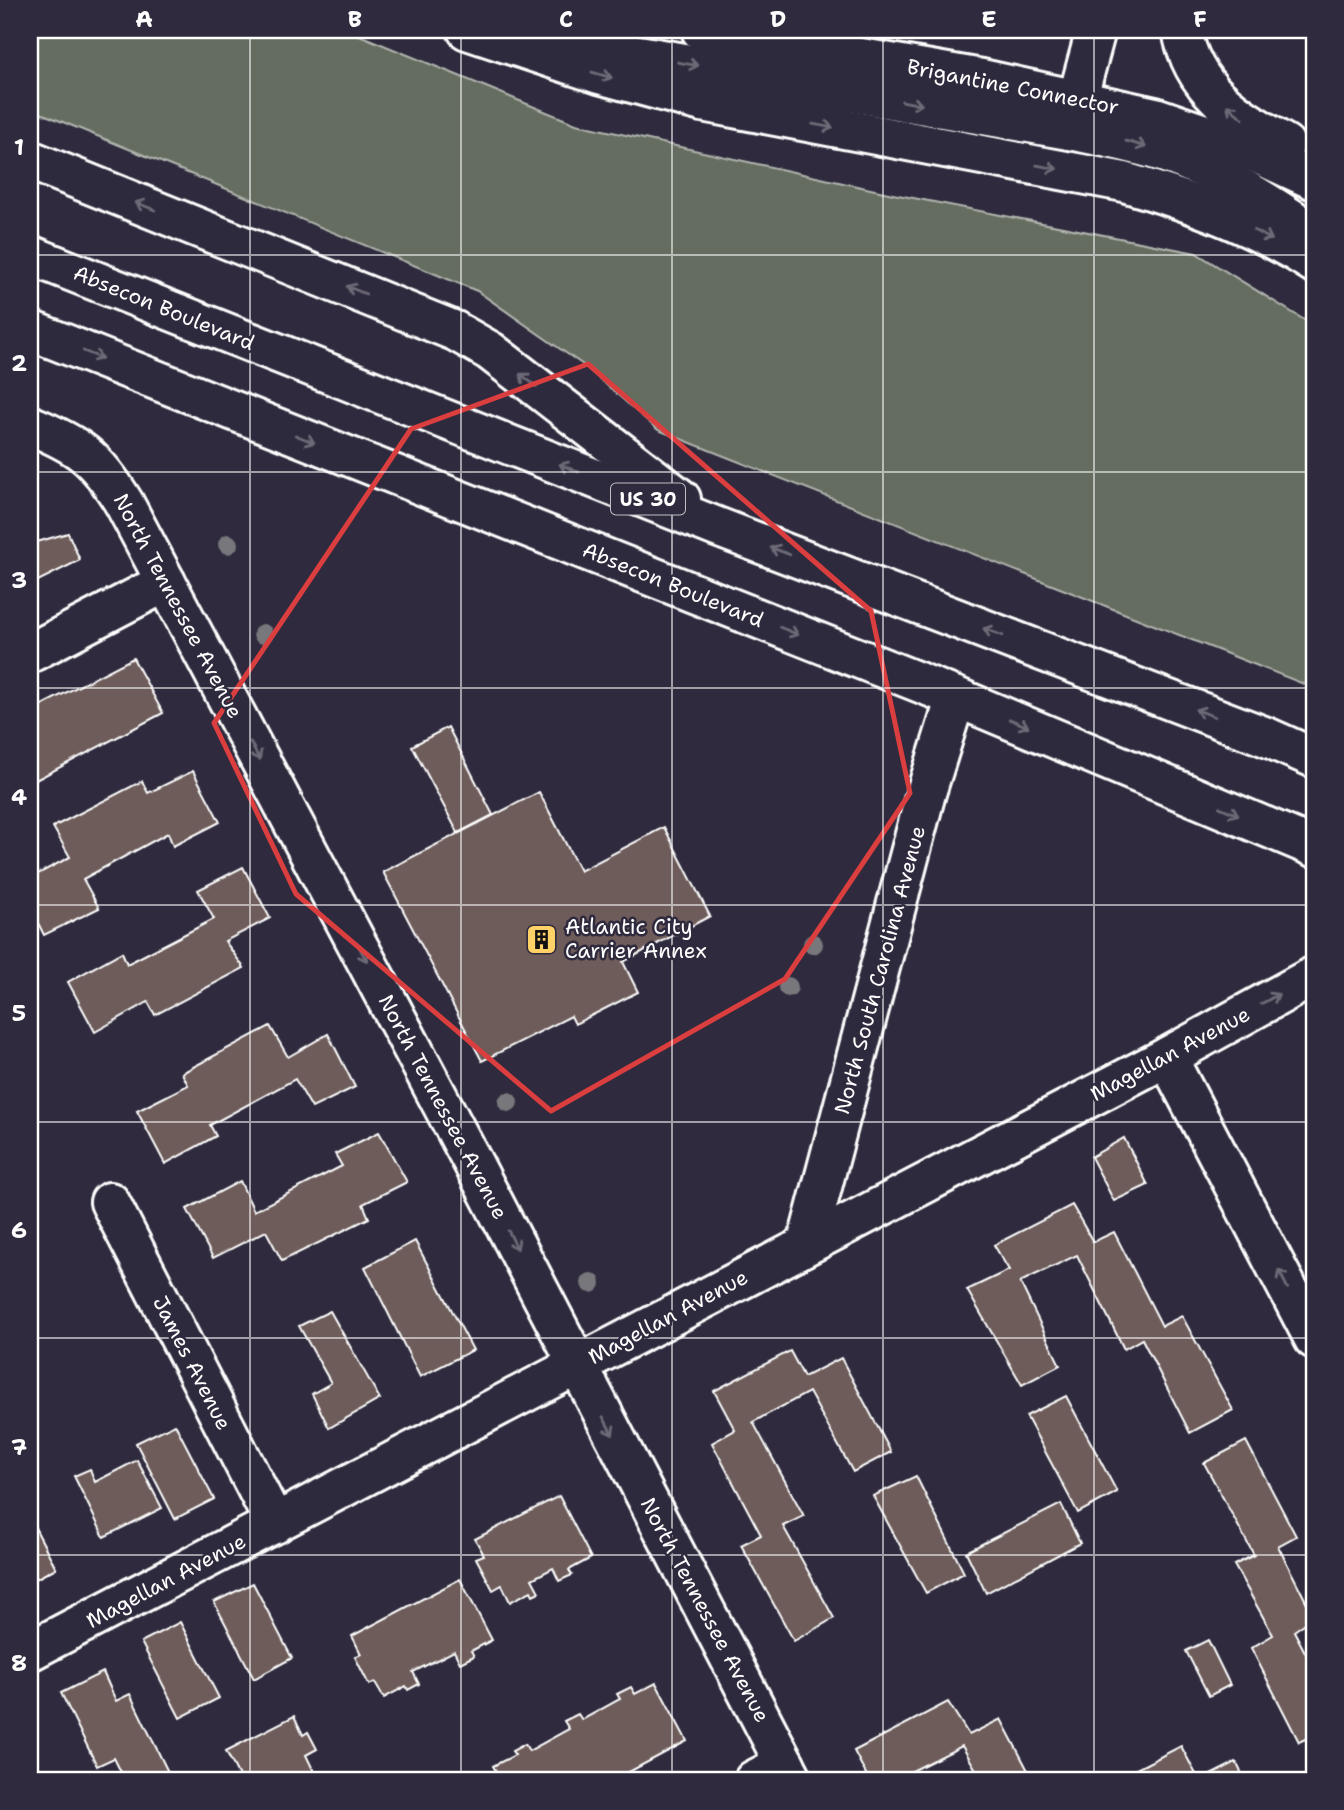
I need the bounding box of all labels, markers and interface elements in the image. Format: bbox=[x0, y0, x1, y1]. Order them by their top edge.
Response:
text: A bbox=[135, 4, 153, 34]
text: B bbox=[348, 4, 362, 34]
text: C bbox=[559, 4, 573, 34]
text: D bbox=[770, 4, 786, 34]
text: E bbox=[981, 4, 997, 34]
text: F bbox=[1193, 4, 1207, 34]
street label: Brigantine Connector bbox=[905, 53, 1121, 121]
one-way arrow bbox=[676, 57, 699, 71]
one-way arrow bbox=[590, 69, 612, 82]
one-way arrow bbox=[900, 96, 923, 110]
one-way arrow bbox=[1227, 105, 1245, 120]
one-way arrow bbox=[811, 120, 834, 133]
text: 1 bbox=[14, 132, 24, 162]
one-way arrow bbox=[1124, 139, 1146, 152]
one-way arrow bbox=[1035, 160, 1058, 174]
one-way arrow bbox=[134, 198, 156, 211]
one-way arrow bbox=[1252, 229, 1273, 243]
street label: Absecon Boulevard bbox=[69, 259, 259, 357]
one-way arrow bbox=[346, 283, 368, 296]
text: 2 bbox=[11, 348, 27, 378]
one-way arrow bbox=[82, 349, 104, 362]
one-way arrow bbox=[519, 373, 537, 388]
one-way arrow bbox=[293, 433, 315, 446]
one-way arrow bbox=[558, 460, 580, 473]
road number: US 30 bbox=[611, 484, 685, 514]
street label: North Tennessee Avenue bbox=[107, 489, 249, 723]
street label: Absecon Boulevard bbox=[578, 536, 768, 634]
one-way arrow bbox=[770, 543, 792, 556]
text: 3 bbox=[11, 565, 27, 595]
one-way arrow bbox=[778, 625, 800, 638]
one-way arrow bbox=[982, 625, 1004, 637]
one-way arrow bbox=[1195, 706, 1217, 719]
one-way arrow bbox=[1007, 718, 1029, 731]
one-way arrow bbox=[249, 740, 263, 761]
text: 4 bbox=[11, 782, 27, 812]
one-way arrow bbox=[1217, 806, 1239, 819]
street label: North South Carolina Avenue bbox=[828, 823, 932, 1117]
place label: Atlantic City Carrier Annex bbox=[565, 913, 707, 965]
building icon: Atlantic City Carrier Annex bbox=[525, 922, 559, 956]
one-way arrow bbox=[355, 941, 369, 962]
street label: North Tennessee Avenue bbox=[372, 990, 514, 1224]
one-way arrow bbox=[1259, 992, 1279, 1006]
text: 5 bbox=[12, 998, 26, 1028]
street label: Magellan Avenue bbox=[1085, 1000, 1255, 1108]
text: 6 bbox=[11, 1215, 27, 1245]
one-way arrow bbox=[506, 1229, 520, 1250]
street label: Magellan Avenue bbox=[583, 1263, 753, 1371]
one-way arrow bbox=[1275, 1269, 1289, 1290]
street label: James Avenue bbox=[146, 1291, 238, 1435]
one-way arrow bbox=[601, 1415, 615, 1435]
text: 7 bbox=[11, 1432, 27, 1462]
street label: North Tennessee Avenue bbox=[634, 1493, 776, 1727]
street label: Magellan Avenue bbox=[81, 1527, 251, 1635]
text: 8 bbox=[11, 1648, 27, 1678]

